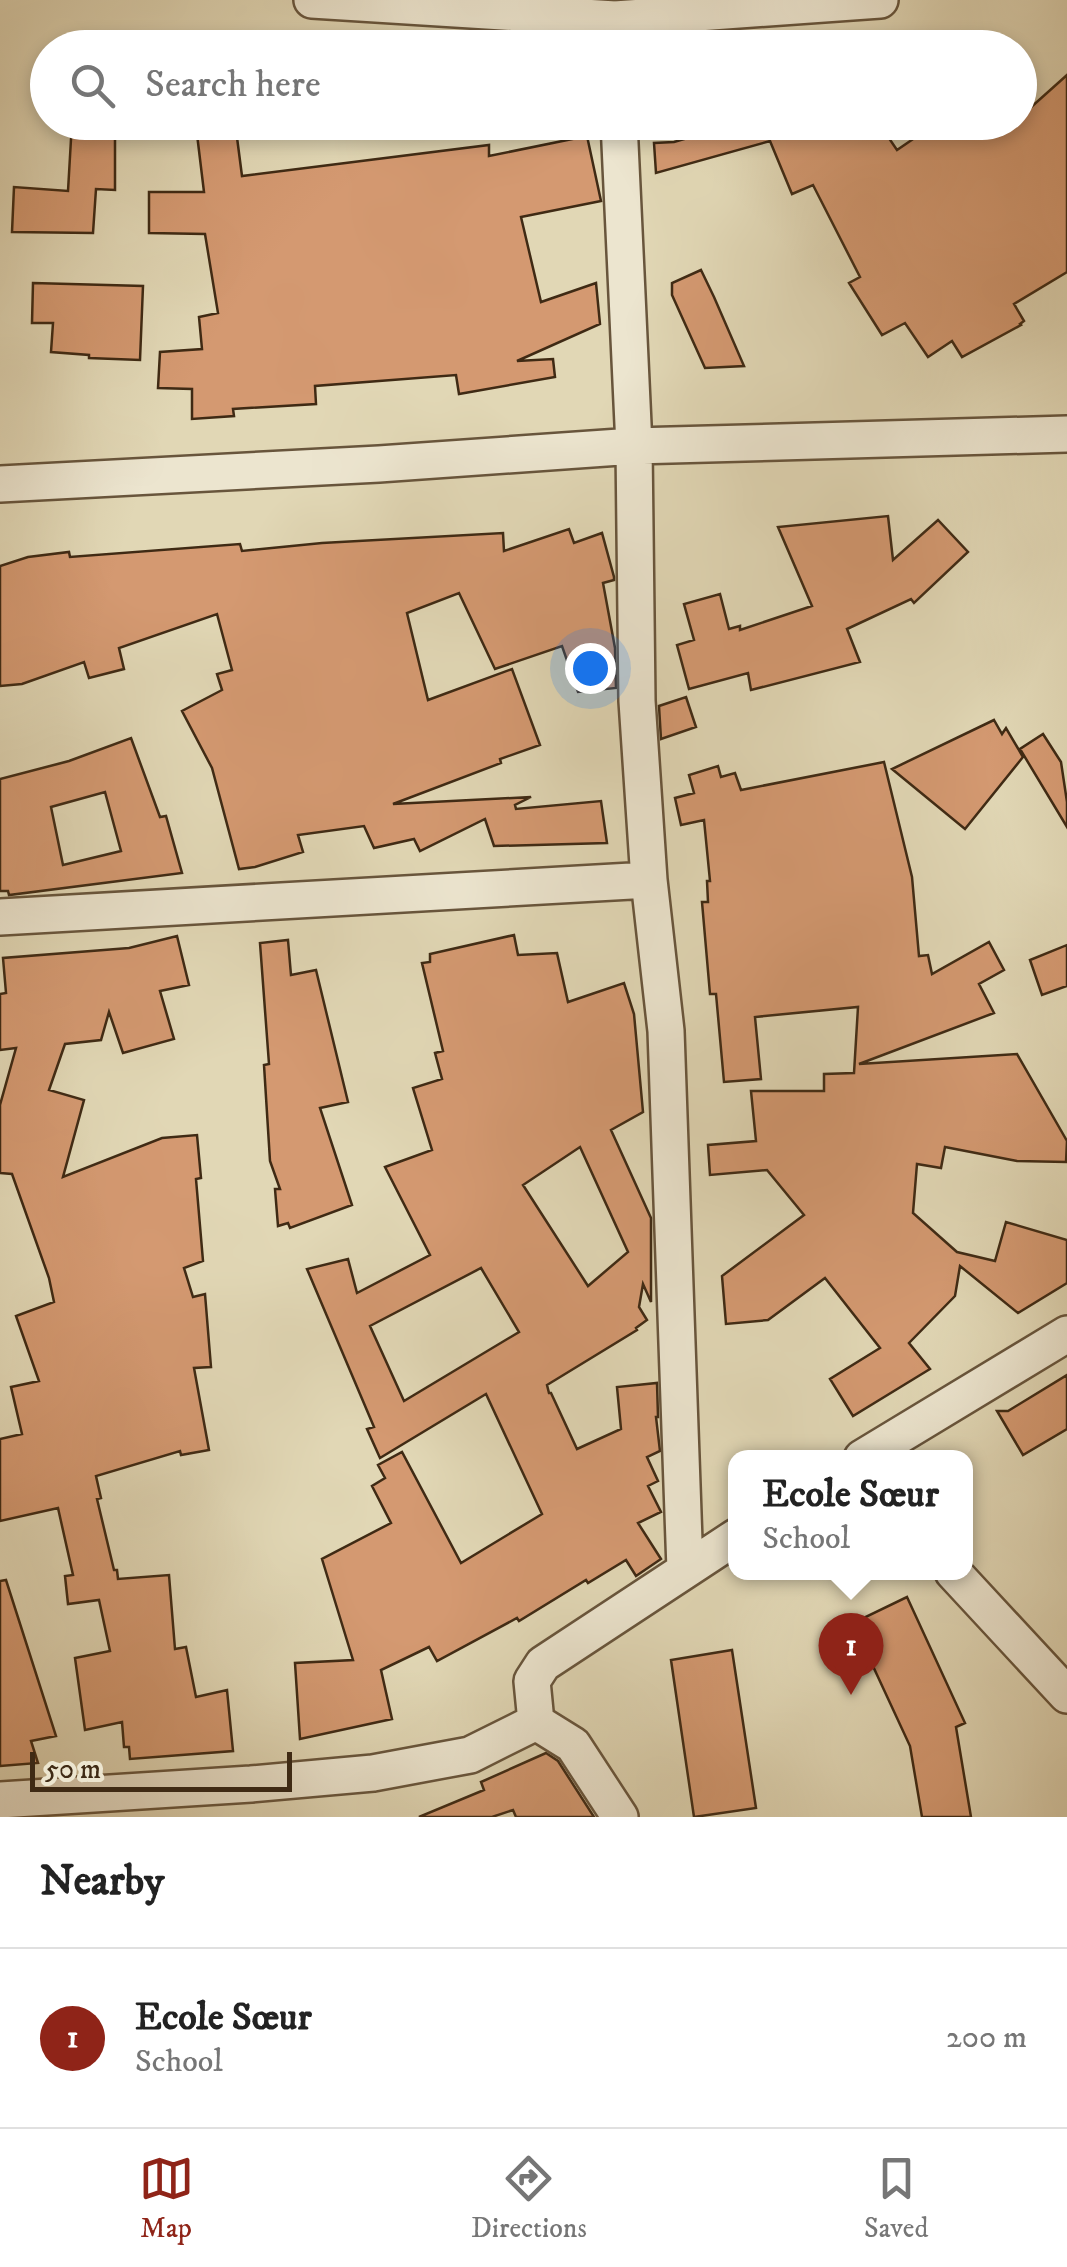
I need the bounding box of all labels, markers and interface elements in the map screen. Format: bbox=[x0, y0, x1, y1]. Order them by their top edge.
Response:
search box bbox=[30, 30, 1037, 140]
icon: search bbox=[65, 58, 120, 113]
text: Search here bbox=[145, 61, 321, 109]
your location bbox=[565, 643, 616, 694]
popup bbox=[728, 1450, 973, 1580]
text: Ecole Sœur bbox=[762, 1471, 939, 1519]
text: School bbox=[762, 1519, 850, 1559]
pin: 1 bbox=[818, 1612, 884, 1695]
scale bar bbox=[30, 1747, 292, 1792]
text: 50 m bbox=[45, 1752, 101, 1787]
text: Nearby bbox=[40, 1856, 164, 1908]
text: Ecole Sœur bbox=[135, 1994, 312, 2042]
text: 1 bbox=[67, 2018, 78, 2058]
text: 200 m bbox=[946, 2018, 1027, 2058]
text: School bbox=[135, 2042, 223, 2082]
tab: Map bbox=[139, 2151, 194, 2246]
tab: Directions bbox=[471, 2151, 587, 2246]
tab: Saved bbox=[864, 2151, 928, 2246]

